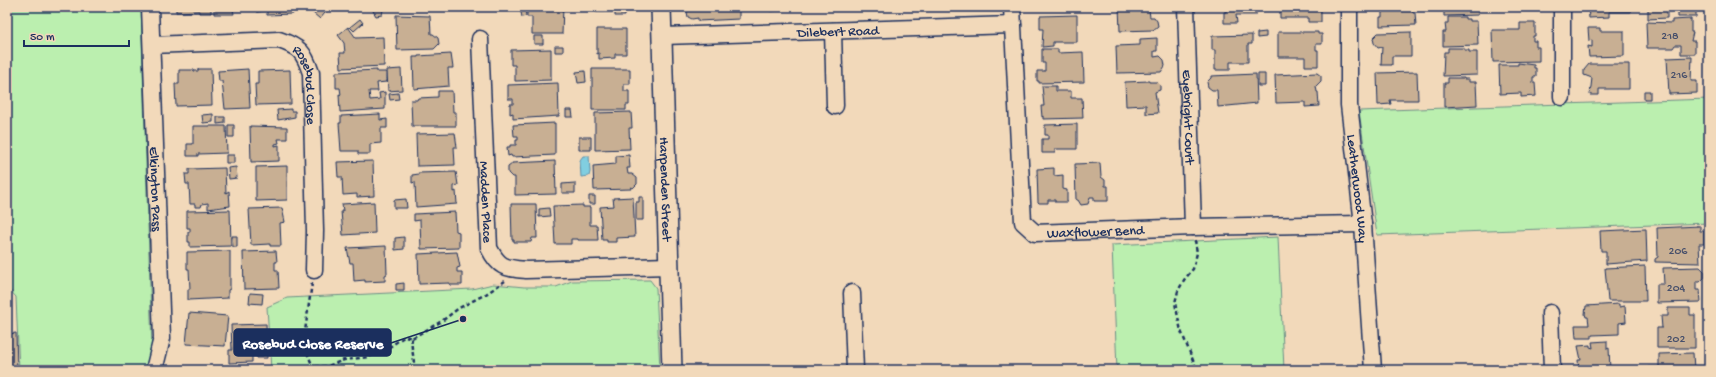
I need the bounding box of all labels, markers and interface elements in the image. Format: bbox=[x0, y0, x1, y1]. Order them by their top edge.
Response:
scale bar bbox=[24, 22, 129, 48]
street label: Dilebert Road bbox=[796, 23, 881, 43]
house number: 218 bbox=[1661, 30, 1679, 44]
text: 50 m bbox=[30, 31, 55, 45]
street label: Rosebud Close bbox=[288, 42, 318, 126]
street label: Eyebright Court bbox=[1177, 69, 1197, 166]
house number: 216 bbox=[1671, 69, 1688, 83]
street label: Leatherwood Way bbox=[1342, 134, 1370, 244]
street label: Harpenden Street bbox=[654, 137, 674, 243]
street label: Elkington Pass bbox=[144, 146, 164, 232]
street label: Madden Place bbox=[474, 161, 495, 244]
street label: Waxflower Bend bbox=[1047, 223, 1146, 244]
house number: 206 bbox=[1669, 245, 1688, 259]
house number: 204 bbox=[1667, 282, 1686, 296]
callout: Rosebud Close Reserve bbox=[234, 329, 391, 356]
house number: 202 bbox=[1667, 333, 1685, 347]
text: Rosebud Close Reserve bbox=[242, 336, 385, 354]

